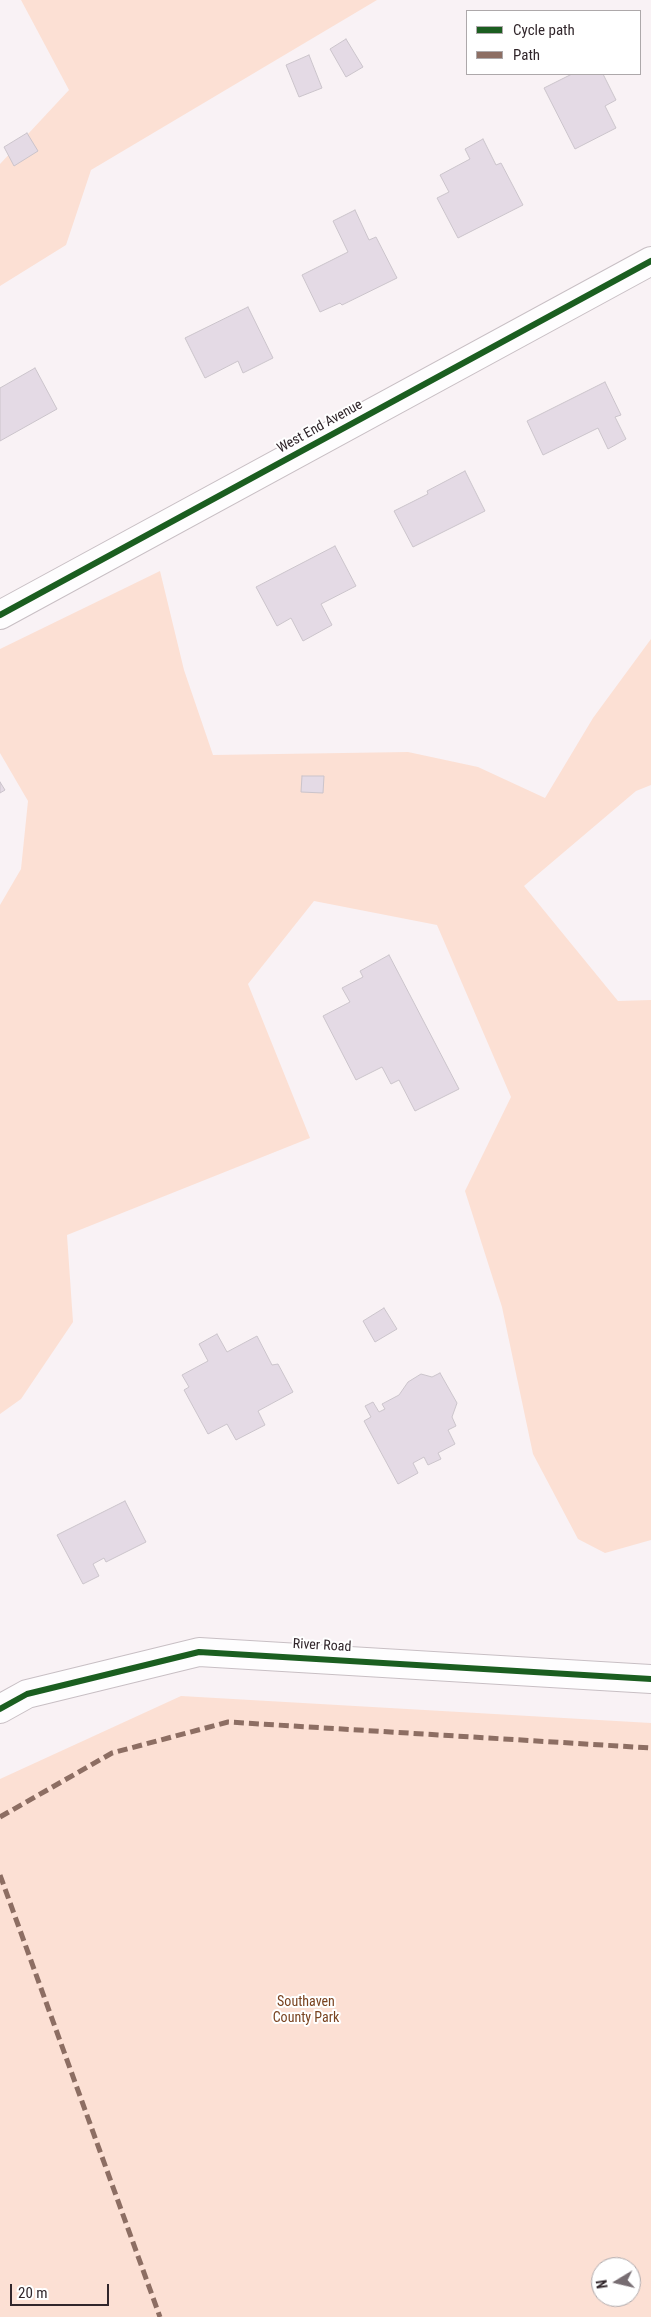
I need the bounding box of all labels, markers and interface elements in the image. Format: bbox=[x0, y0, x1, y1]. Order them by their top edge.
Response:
legend bbox=[466, 10, 641, 75]
text: Cycle path bbox=[513, 21, 575, 39]
text: Path bbox=[513, 46, 540, 64]
street label: West End Avenue bbox=[274, 397, 366, 457]
street label: River Road bbox=[292, 1636, 352, 1656]
park label: Southaven County Park bbox=[273, 1994, 339, 2026]
north arrow bbox=[591, 2257, 641, 2307]
scale bar bbox=[12, 2274, 111, 2306]
text: N bbox=[594, 2279, 611, 2290]
text: 20 m bbox=[18, 2284, 48, 2302]

